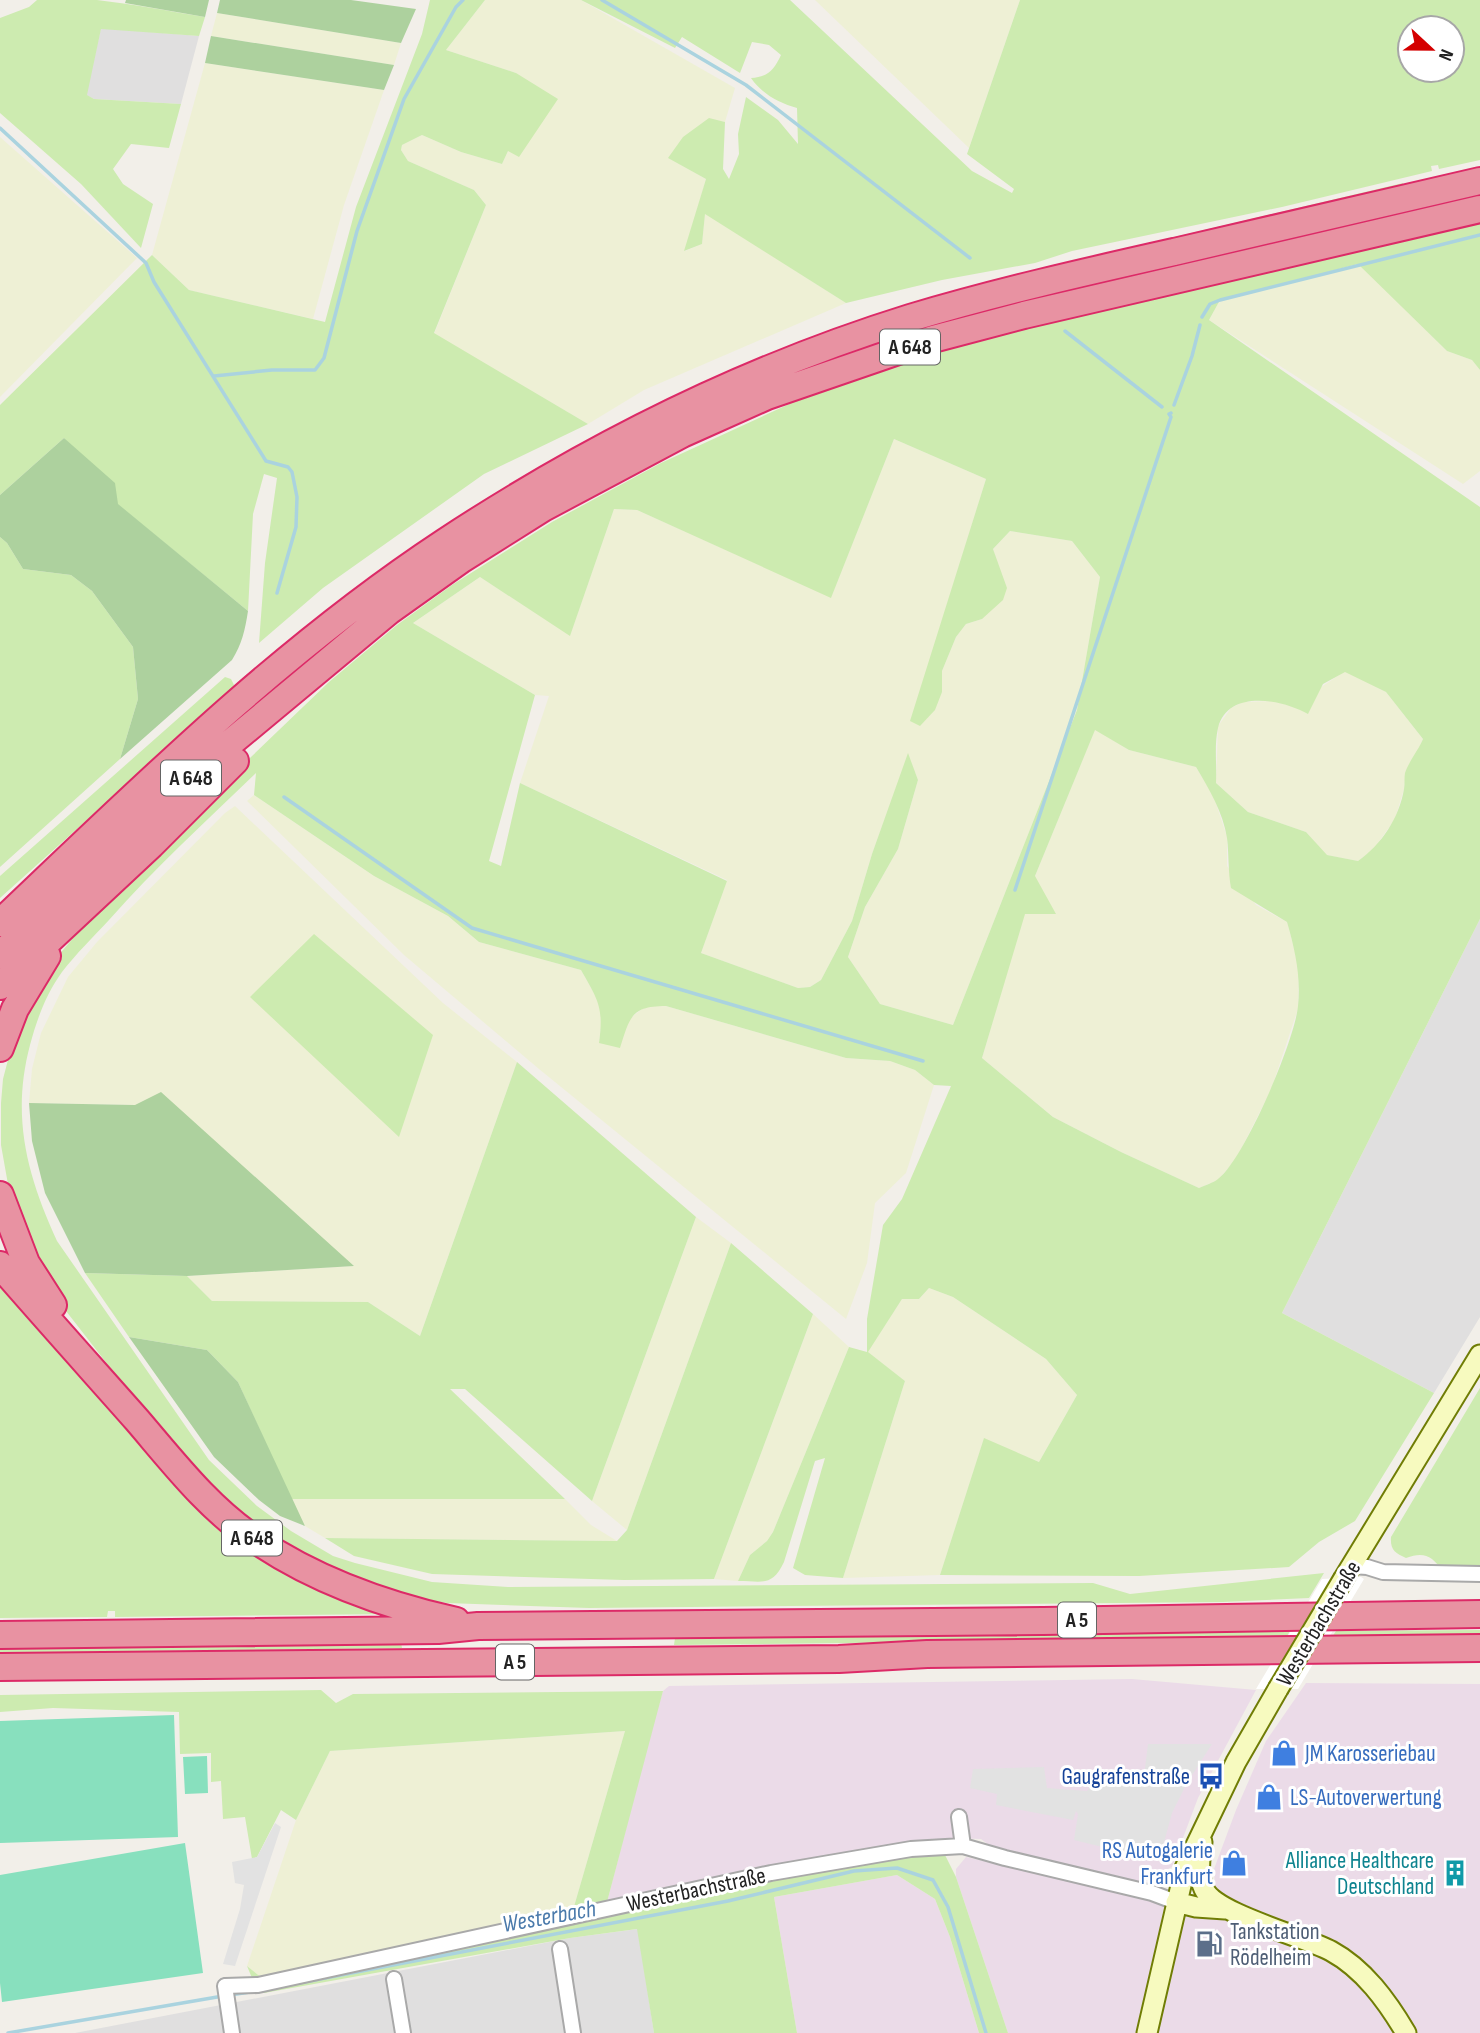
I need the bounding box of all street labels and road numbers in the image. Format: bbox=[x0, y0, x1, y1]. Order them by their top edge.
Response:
road number: A 648 bbox=[880, 330, 940, 364]
road number: A 648 bbox=[161, 760, 221, 796]
road number: A 648 bbox=[222, 1520, 282, 1556]
street label: Westerbachstraße bbox=[1270, 1556, 1367, 1691]
road number: A 5 bbox=[1058, 1602, 1096, 1638]
road number: A 5 bbox=[496, 1644, 534, 1680]
street label: Westerbachstraße bbox=[624, 1862, 768, 1918]

